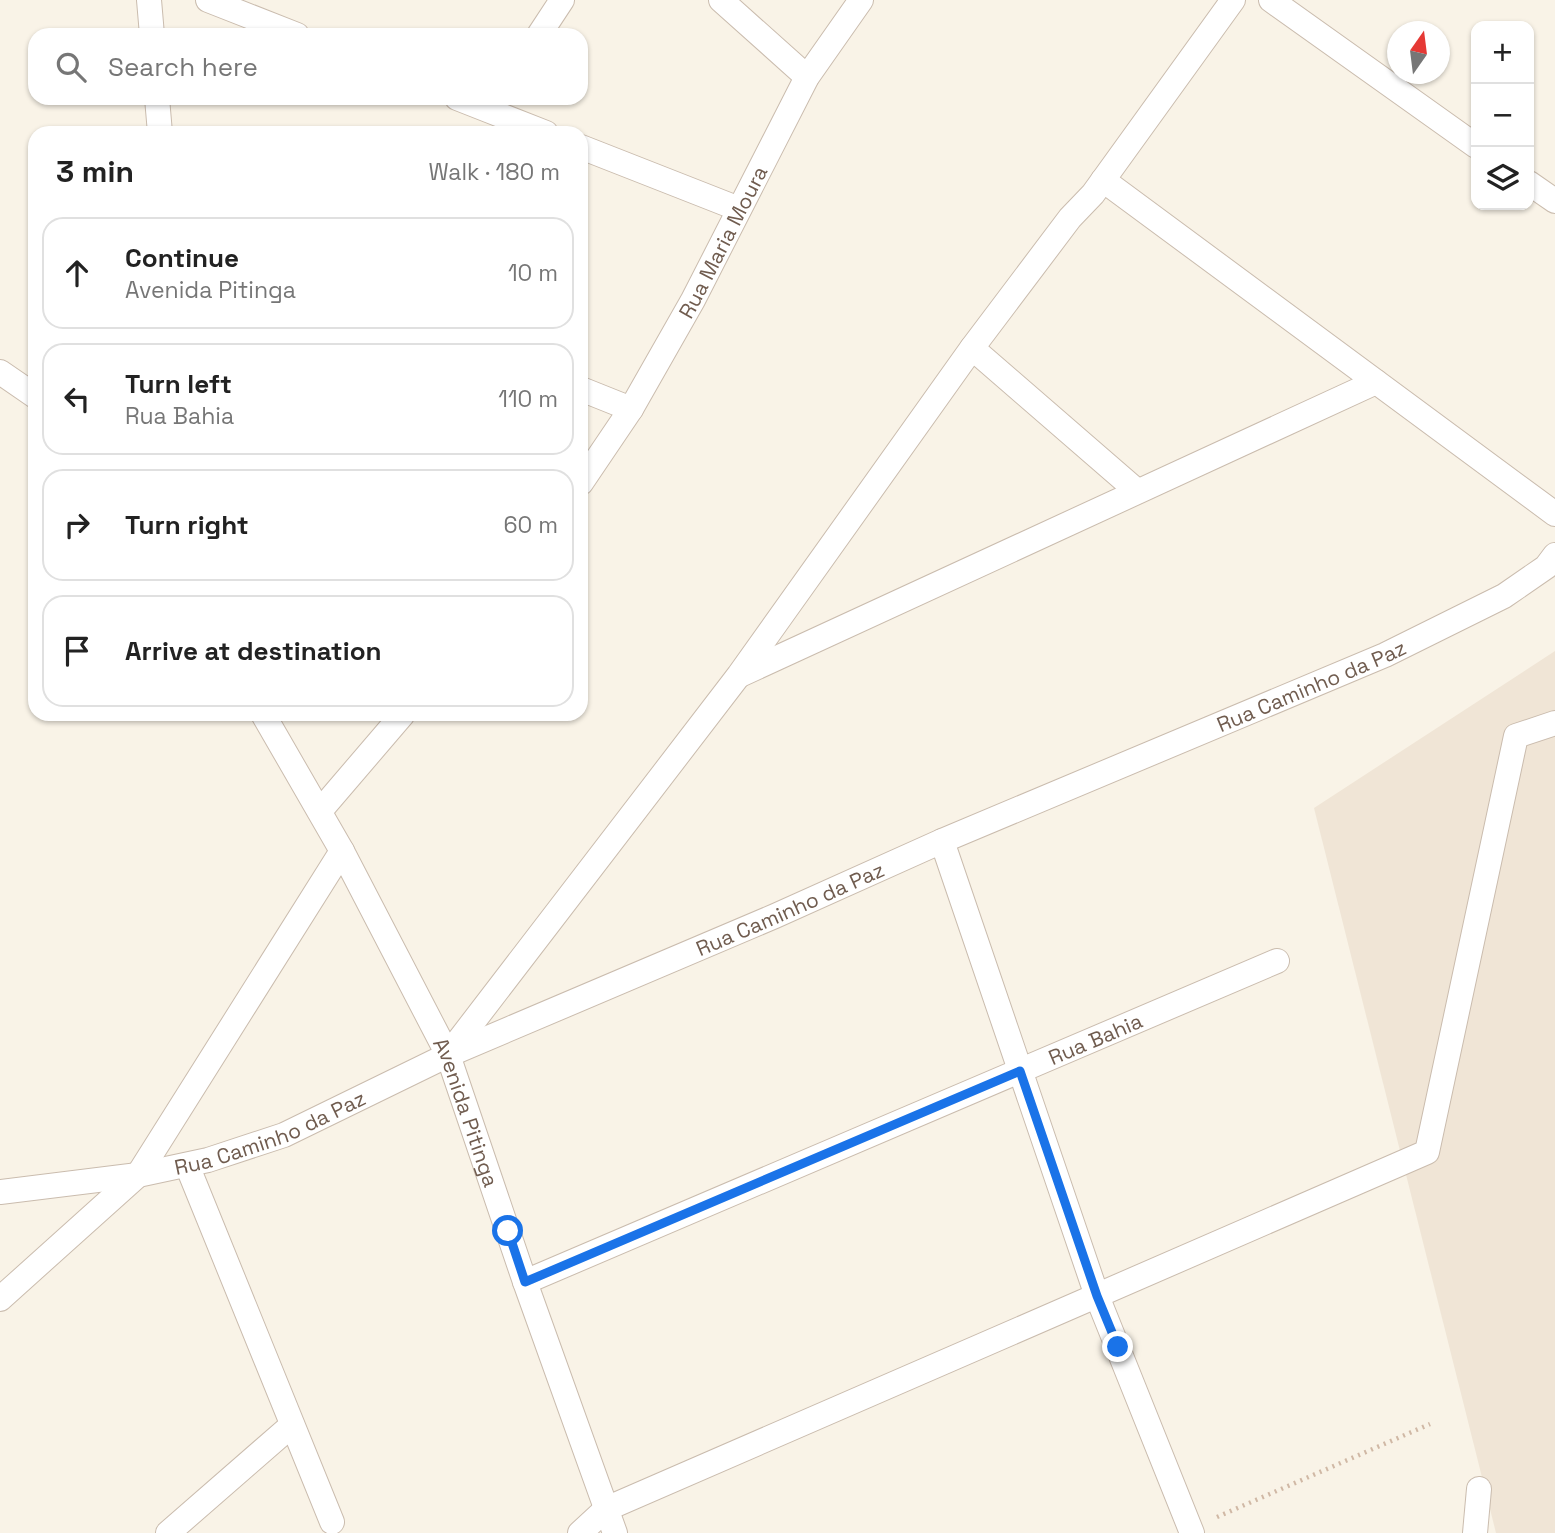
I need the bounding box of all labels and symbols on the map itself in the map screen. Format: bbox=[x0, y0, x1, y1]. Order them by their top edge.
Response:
north arrow bbox=[1387, 21, 1450, 84]
street label: Rua Maria Moura bbox=[672, 161, 773, 323]
street label: Rua Caminho da Paz bbox=[1212, 633, 1410, 738]
street label: Rua Caminho da Paz bbox=[692, 855, 888, 962]
street label: Rua Bahia bbox=[1044, 1007, 1146, 1071]
street label: Avenida Pitinga bbox=[428, 1033, 505, 1190]
street label: Rua Caminho da Paz bbox=[172, 1084, 370, 1180]
route start bbox=[492, 1215, 523, 1246]
route end bbox=[1102, 1331, 1133, 1362]

